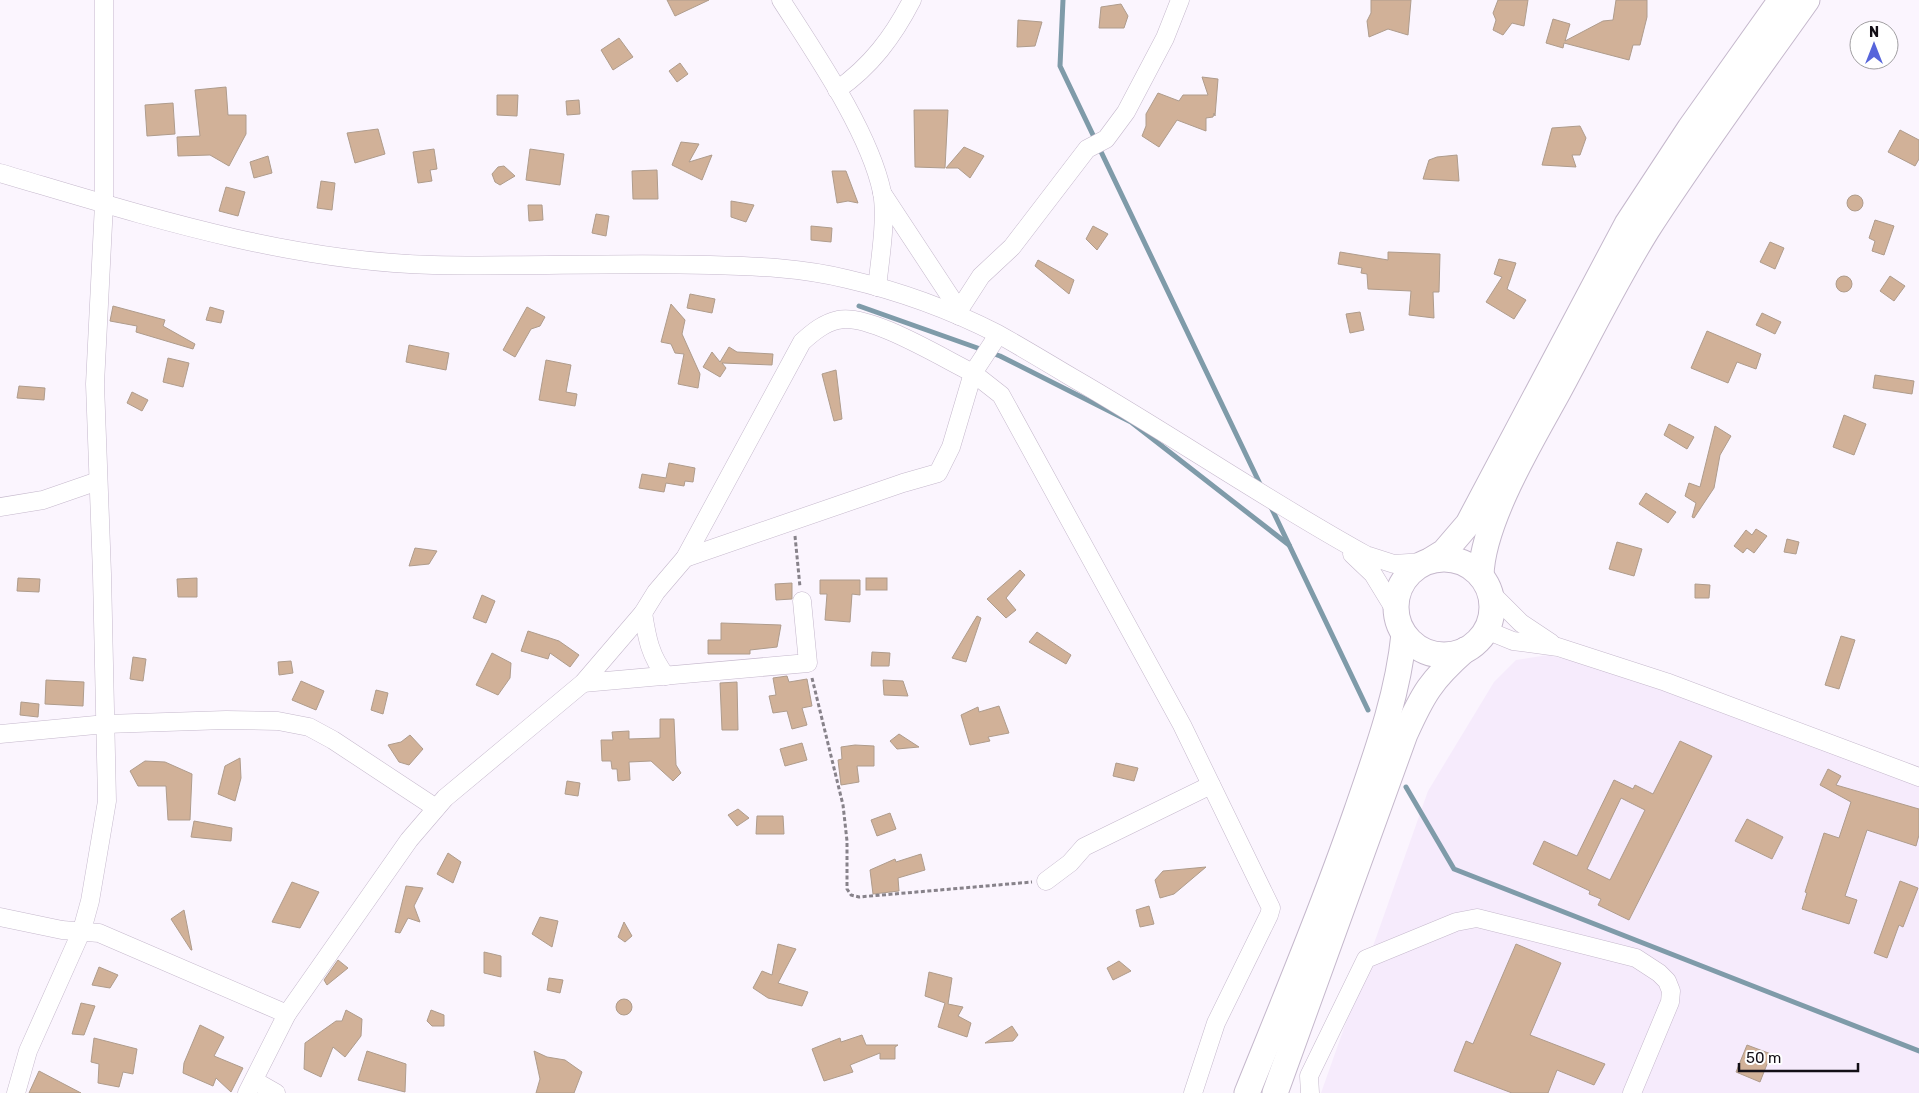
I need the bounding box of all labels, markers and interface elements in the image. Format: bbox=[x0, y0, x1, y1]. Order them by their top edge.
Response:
north arrow bbox=[1849, 20, 1899, 70]
text: N bbox=[1869, 24, 1879, 41]
scale bar bbox=[1739, 1040, 1858, 1072]
text: 50 m bbox=[1746, 1049, 1781, 1067]

